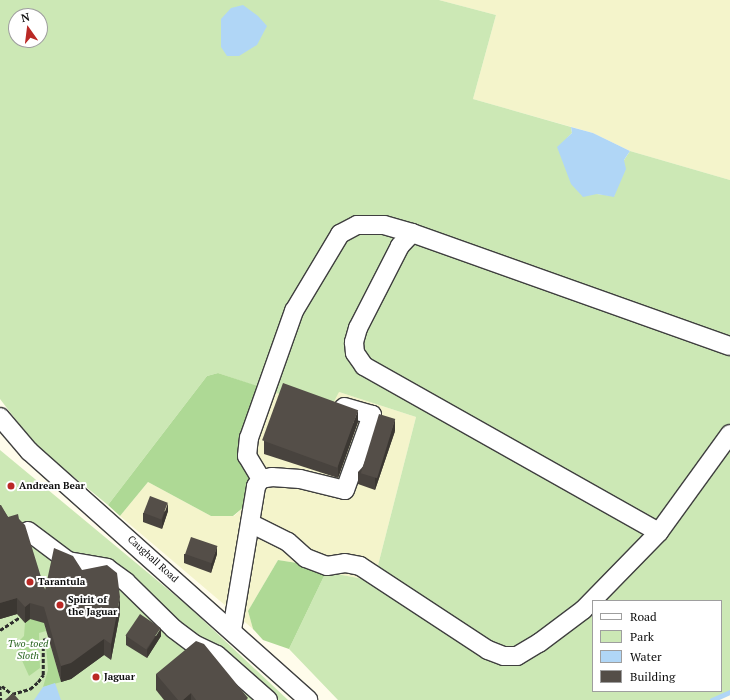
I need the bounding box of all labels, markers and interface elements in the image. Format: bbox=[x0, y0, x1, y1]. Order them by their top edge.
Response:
north arrow bbox=[8, 8, 48, 48]
text: N bbox=[20, 10, 31, 25]
place label: Andrean Bear bbox=[19, 480, 85, 492]
marker: Andrean Bear bbox=[6, 481, 16, 491]
street label: Caughall Road bbox=[125, 533, 181, 585]
place label: Tarantula bbox=[38, 576, 85, 588]
marker: Tarantula bbox=[25, 577, 35, 587]
place label: Spirit of the Jaguar bbox=[68, 593, 117, 616]
marker: Spirit of the Jaguar bbox=[55, 600, 65, 610]
legend bbox=[592, 600, 722, 692]
text: Road bbox=[630, 609, 657, 624]
text: Park bbox=[630, 629, 654, 644]
park label: Two-toed Sloth bbox=[8, 637, 48, 660]
text: Water bbox=[630, 649, 662, 664]
text: Building bbox=[630, 669, 675, 684]
place label: Jaguar bbox=[104, 671, 135, 683]
marker: Jaguar bbox=[91, 672, 101, 682]

